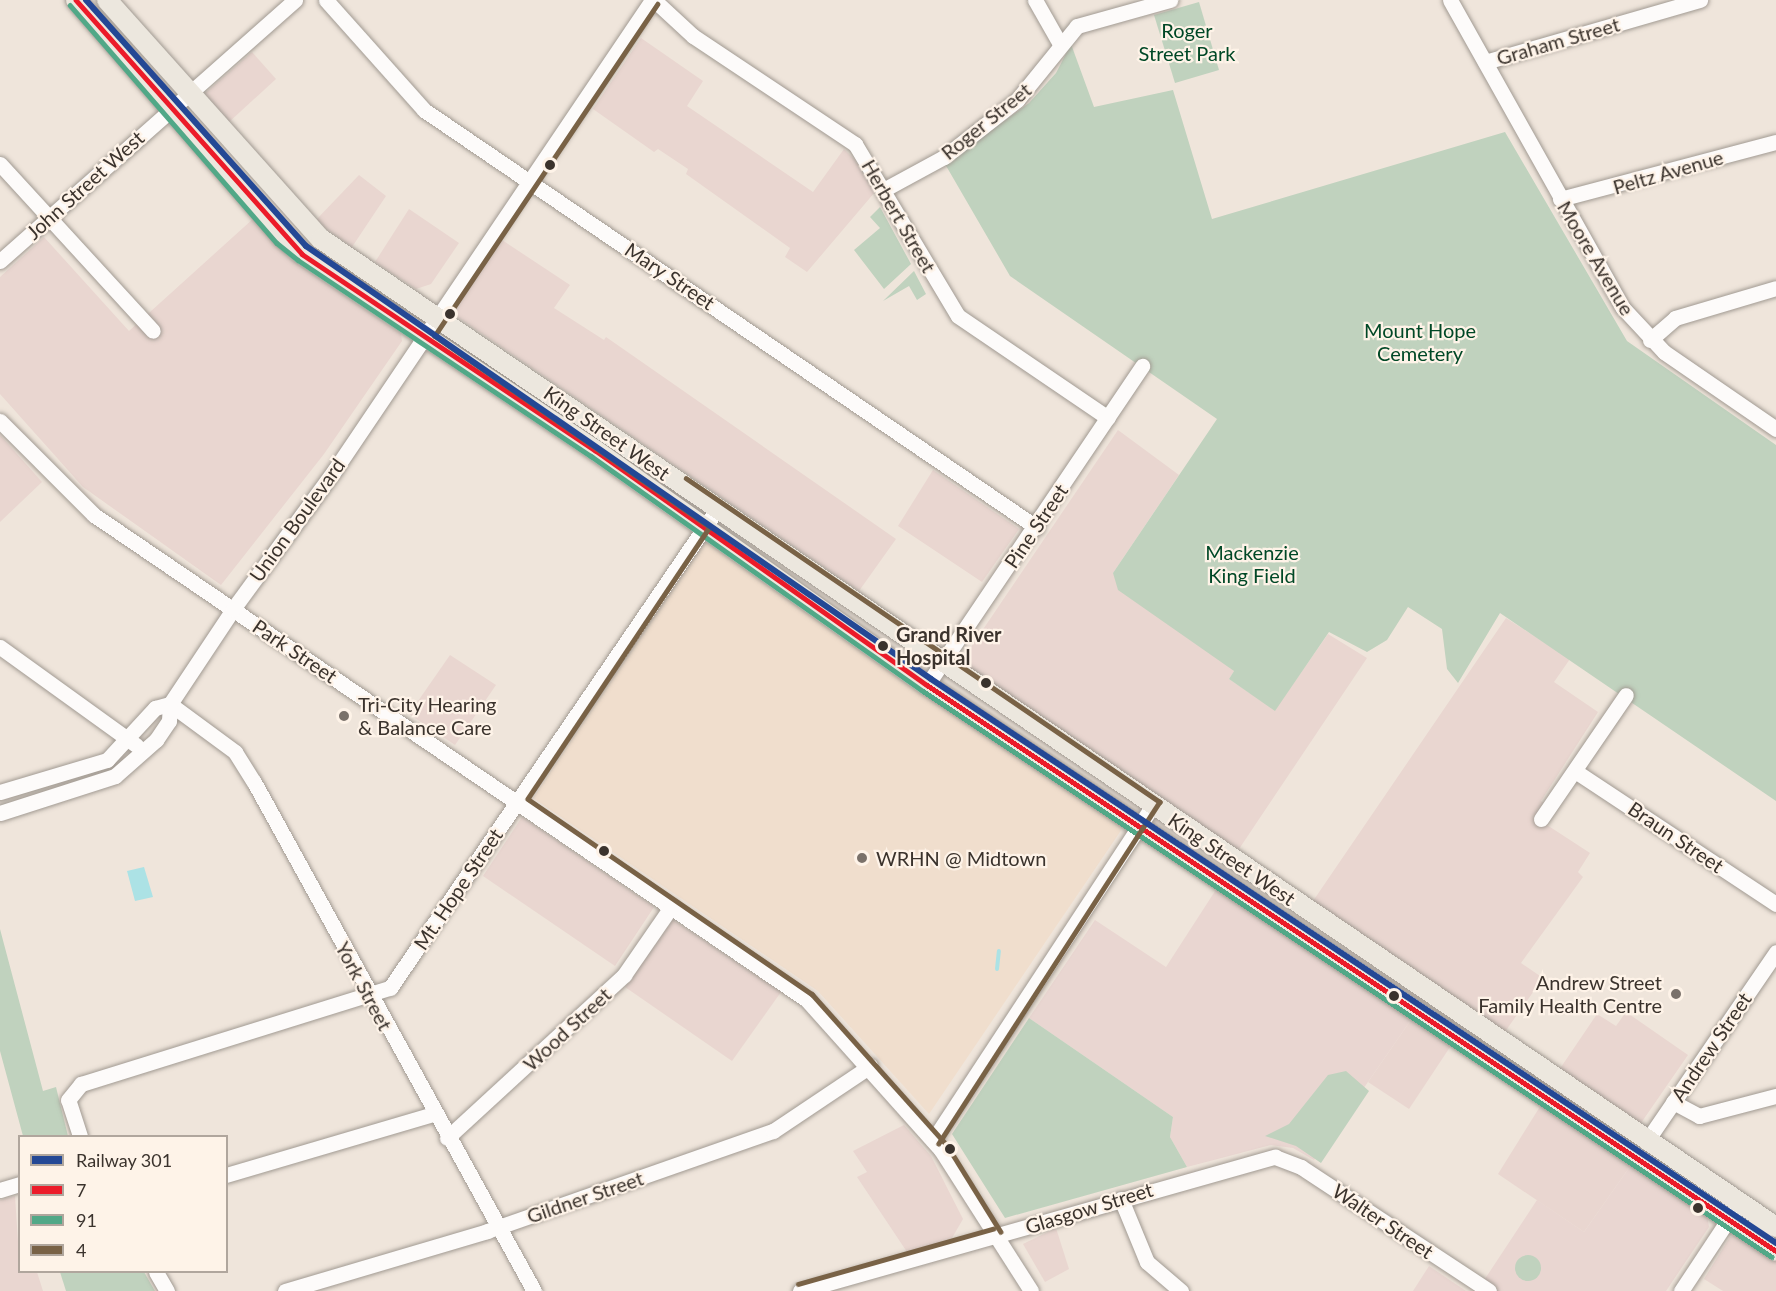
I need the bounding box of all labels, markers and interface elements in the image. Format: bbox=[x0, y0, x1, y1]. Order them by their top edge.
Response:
street label: Graham Street bbox=[1494, 12, 1622, 70]
park label: Roger Street Park bbox=[1139, 19, 1235, 66]
street label: Roger Street bbox=[936, 77, 1036, 165]
street label: John Street West bbox=[21, 126, 149, 244]
street label: Peltz Avenue bbox=[1610, 145, 1726, 199]
street label: Herbert Street bbox=[857, 155, 941, 277]
unlabelled marker bbox=[544, 159, 556, 171]
street label: Moore Avenue bbox=[1552, 196, 1640, 320]
street label: Mary Street bbox=[620, 237, 720, 315]
unlabelled marker bbox=[444, 308, 456, 320]
park label: Mount Hope Cemetery bbox=[1364, 318, 1476, 365]
street label: King Street West bbox=[539, 381, 675, 485]
street label: Union Boulevard bbox=[244, 454, 350, 586]
street label: Pine Street bbox=[999, 479, 1073, 573]
park label: Mackenzie King Field bbox=[1205, 540, 1299, 587]
street label: Park Street bbox=[248, 614, 342, 688]
place label: Grand River Hospital bbox=[896, 622, 1002, 669]
marker: Grand River Hospital bbox=[874, 637, 892, 655]
unlabelled marker bbox=[980, 677, 992, 689]
place label: Tri-City Hearing & Balance Care bbox=[358, 692, 497, 739]
marker: Tri-City Hearing & Balance Care bbox=[335, 707, 353, 725]
street label: Braun Street bbox=[1624, 796, 1728, 878]
street label: King Street West bbox=[1164, 808, 1300, 910]
street label: Mt. Hope Street bbox=[409, 824, 507, 954]
unlabelled marker bbox=[598, 845, 610, 857]
place label: WRHN @ Midtown bbox=[876, 846, 1046, 870]
marker: WRHN @ Midtown bbox=[853, 849, 871, 867]
street label: York Street bbox=[331, 938, 397, 1034]
place label: Andrew Street Family Health Centre bbox=[1478, 970, 1662, 1017]
street label: Wood Street bbox=[518, 982, 616, 1076]
marker: Andrew Street Family Health Centre bbox=[1667, 985, 1685, 1003]
street label: Andrew Street bbox=[1666, 988, 1756, 1106]
unlabelled marker bbox=[1388, 990, 1400, 1002]
legend bbox=[18, 1135, 228, 1273]
unlabelled marker bbox=[944, 1143, 956, 1155]
text: Railway 301 bbox=[76, 1149, 172, 1171]
street label: Gildner Street bbox=[523, 1166, 647, 1228]
street label: Glasgow Street bbox=[1022, 1177, 1156, 1239]
street label: Walter Street bbox=[1328, 1178, 1438, 1264]
text: 7 bbox=[76, 1179, 86, 1201]
unlabelled marker bbox=[1692, 1202, 1704, 1214]
text: 91 bbox=[76, 1209, 97, 1231]
text: 4 bbox=[76, 1239, 86, 1261]

